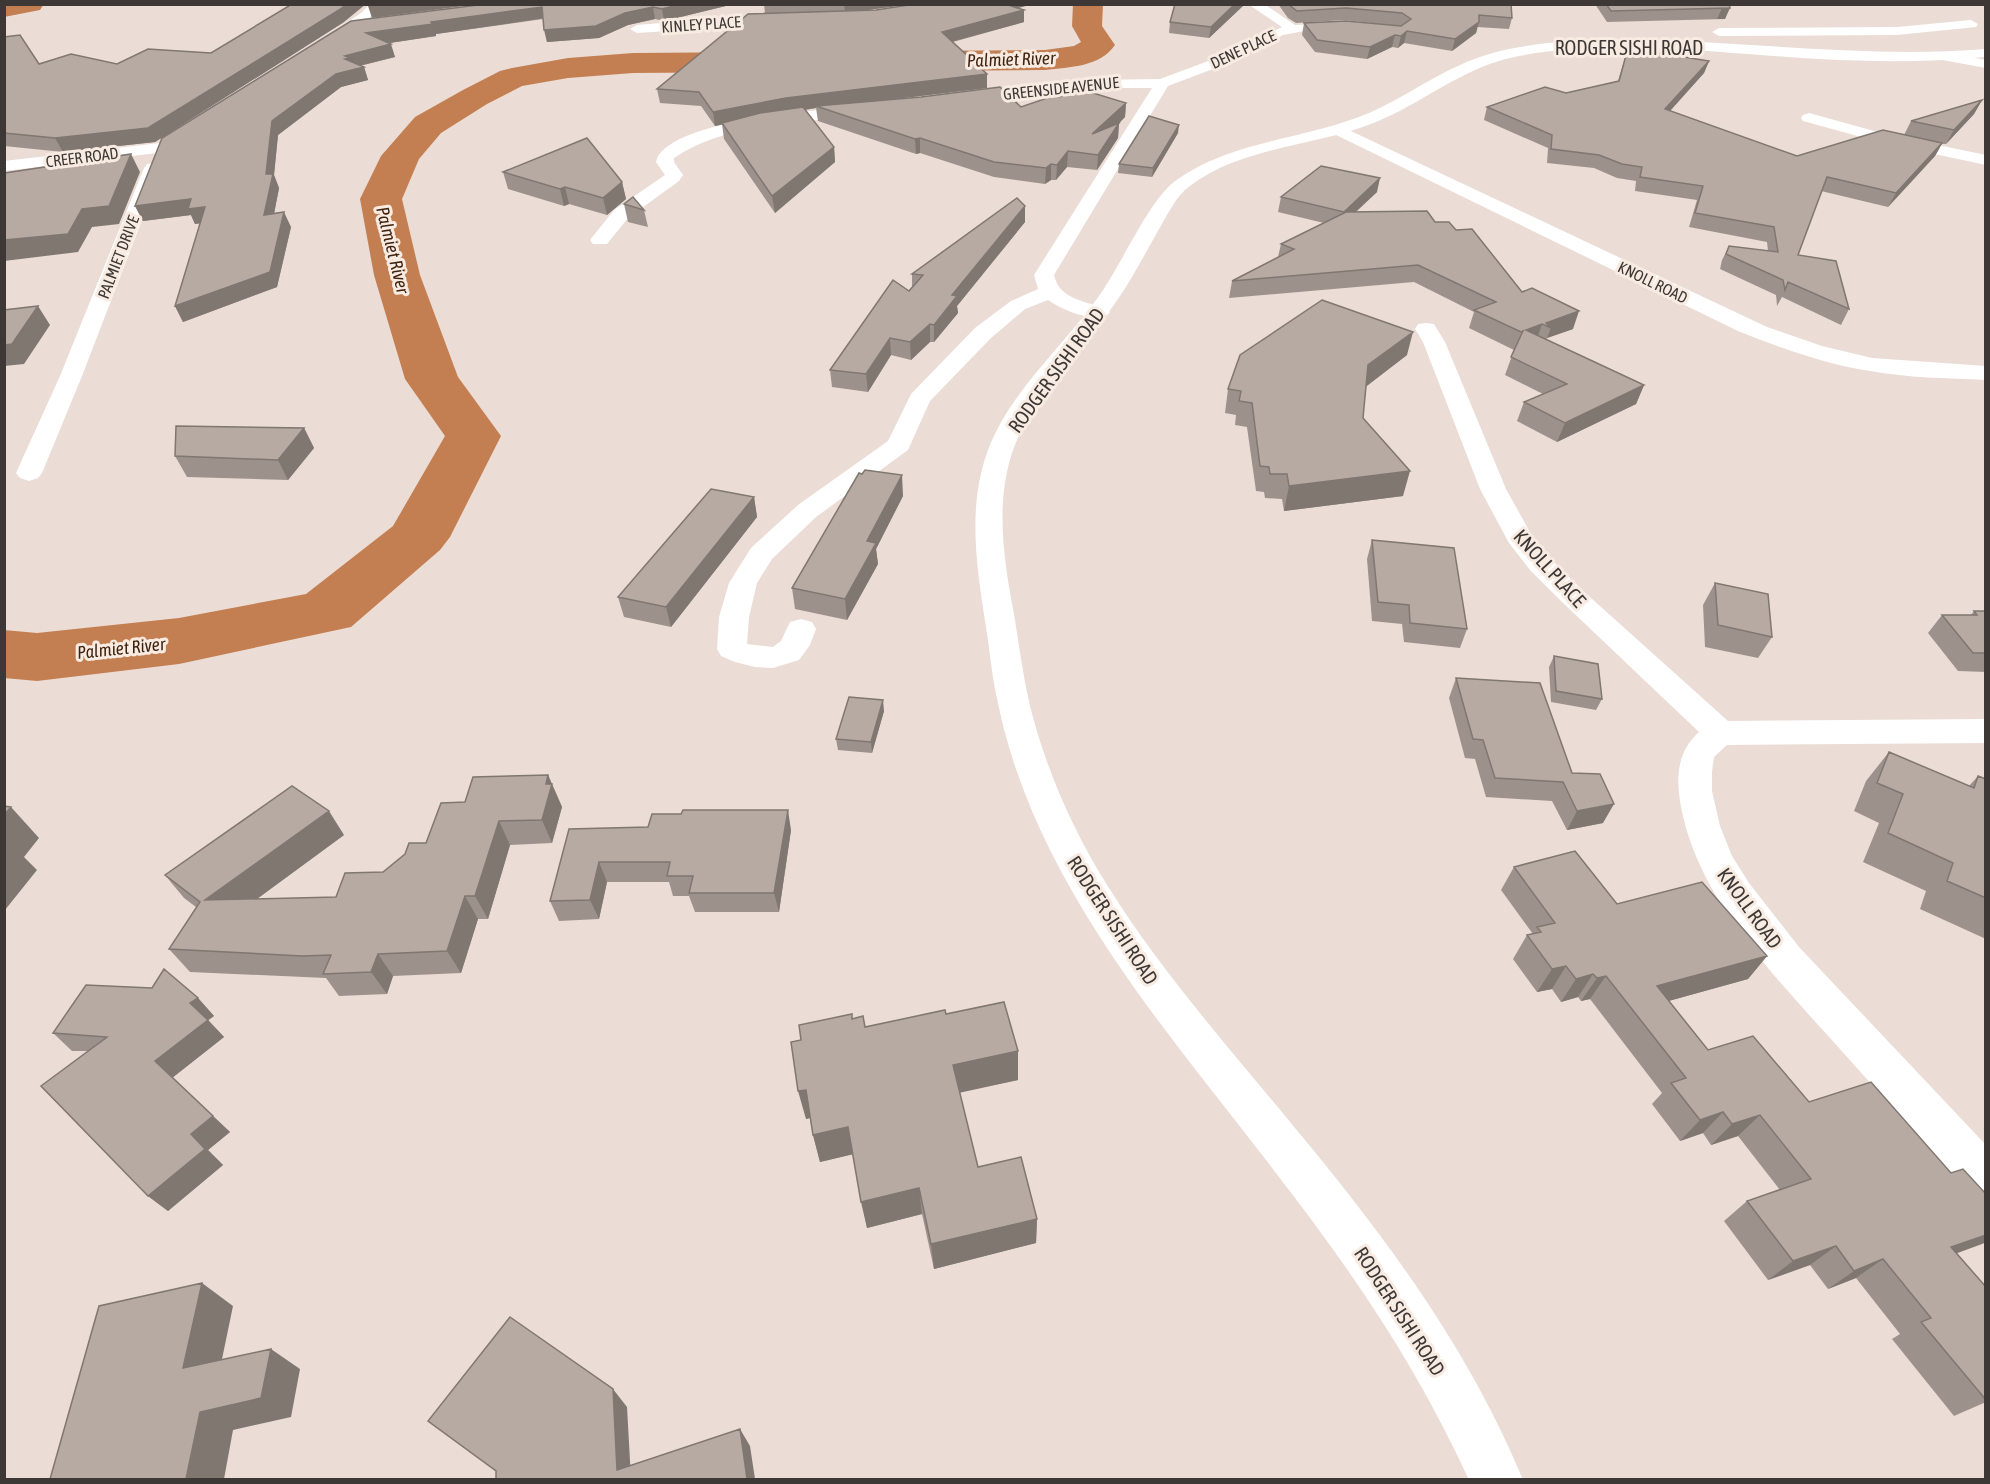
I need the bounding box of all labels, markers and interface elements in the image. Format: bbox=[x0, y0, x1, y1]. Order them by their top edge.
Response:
street label: KINLEY PLACE bbox=[661, 12, 741, 36]
street label: DENE PLACE bbox=[1207, 26, 1279, 72]
street label: RODGER SISHI ROAD bbox=[1555, 36, 1703, 59]
water label: Palmiet River bbox=[966, 47, 1056, 71]
street label: GREENSIDE AVENUE bbox=[1002, 73, 1120, 103]
street label: CREER ROAD bbox=[45, 144, 119, 170]
water label: Palmiet River bbox=[372, 204, 414, 296]
street label: PALMIET DRIVE bbox=[94, 213, 142, 301]
street label: KNOLL ROAD bbox=[1615, 257, 1691, 307]
street label: RODGER SISHI ROAD bbox=[1003, 303, 1109, 437]
street label: KNOLL PLACE bbox=[1509, 524, 1591, 612]
water label: Palmiet River bbox=[76, 633, 167, 663]
street label: RODGER SISHI ROAD bbox=[1063, 852, 1163, 988]
street label: KNOLL ROAD bbox=[1713, 863, 1787, 953]
street label: RODGER SISHI ROAD bbox=[1350, 1243, 1450, 1379]

